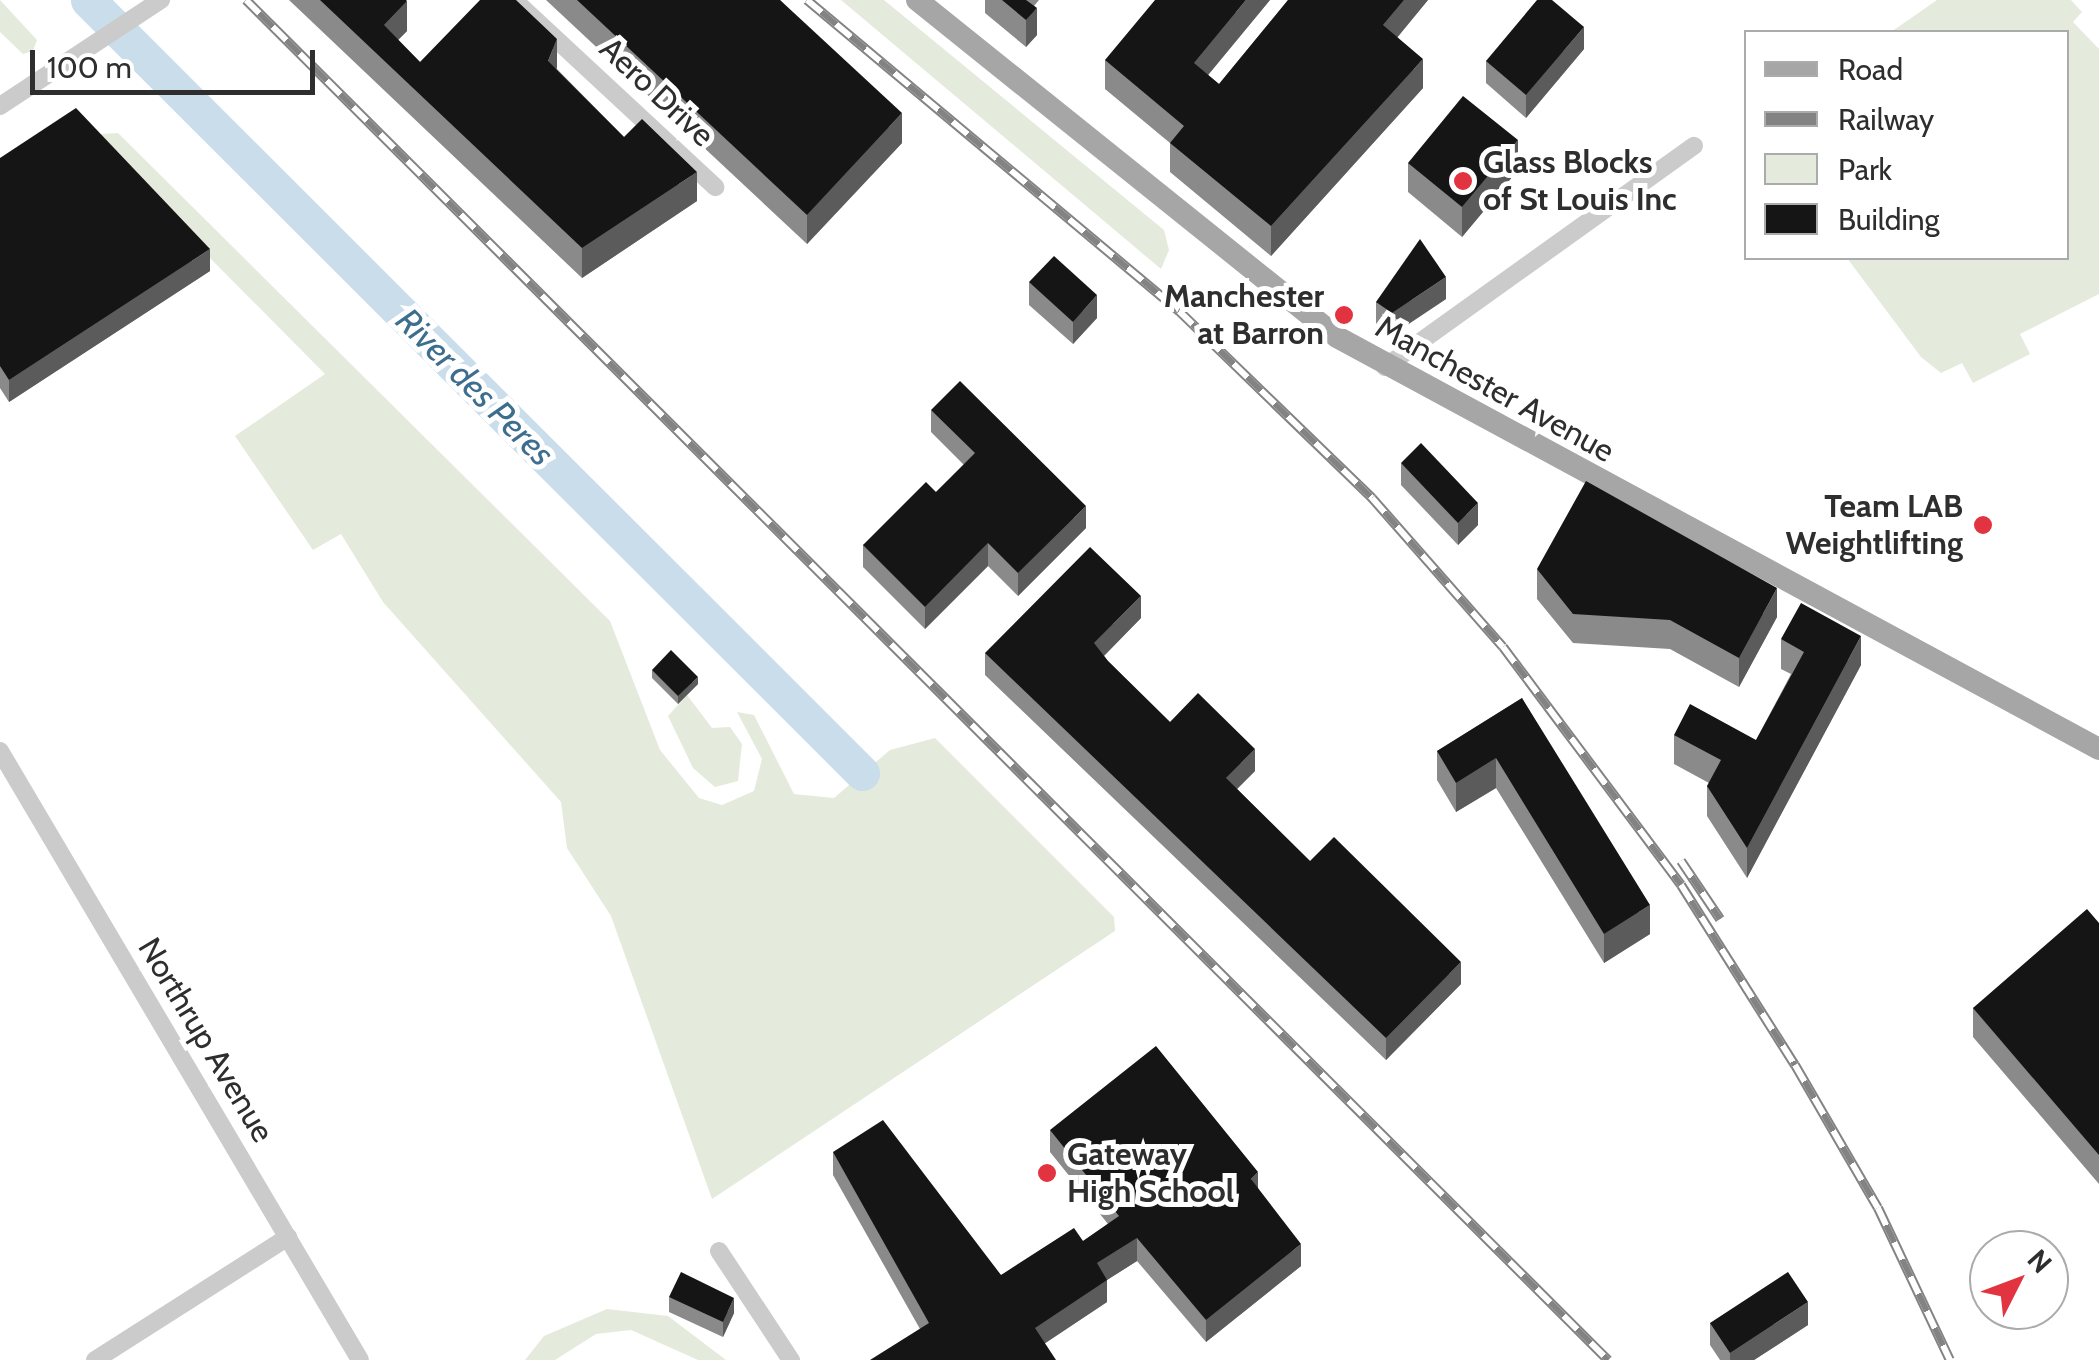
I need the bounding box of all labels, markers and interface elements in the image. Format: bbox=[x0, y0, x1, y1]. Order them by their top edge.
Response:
scale bar bbox=[35, 30, 320, 92]
street label: Aero Drive bbox=[592, 30, 722, 154]
legend bbox=[1744, 30, 2069, 260]
text: 100 m bbox=[47, 49, 132, 86]
text: Road bbox=[1838, 51, 1903, 88]
text: Railway bbox=[1838, 101, 1934, 138]
place label: Glass Blocks of St Louis Inc bbox=[1483, 144, 1677, 219]
text: Park bbox=[1838, 151, 1892, 188]
marker: Glass Blocks of St Louis Inc bbox=[1452, 170, 1474, 192]
text: Building bbox=[1838, 201, 1940, 238]
place label: Manchester at Barron bbox=[1164, 278, 1324, 353]
water label: River des Peres bbox=[387, 299, 563, 475]
marker: Manchester at Barron bbox=[1333, 304, 1355, 326]
street label: Manchester Avenue bbox=[1369, 308, 1621, 470]
place label: Team LAB Weightlifting bbox=[1785, 488, 1963, 563]
marker: Team LAB Weightlifting bbox=[1972, 514, 1994, 536]
street label: Northrup Avenue bbox=[130, 931, 282, 1149]
place label: Gateway High School bbox=[1067, 1136, 1234, 1211]
marker: Gateway High School bbox=[1036, 1162, 1058, 1184]
north arrow bbox=[1969, 1230, 2069, 1330]
text: N bbox=[2021, 1243, 2059, 1280]

